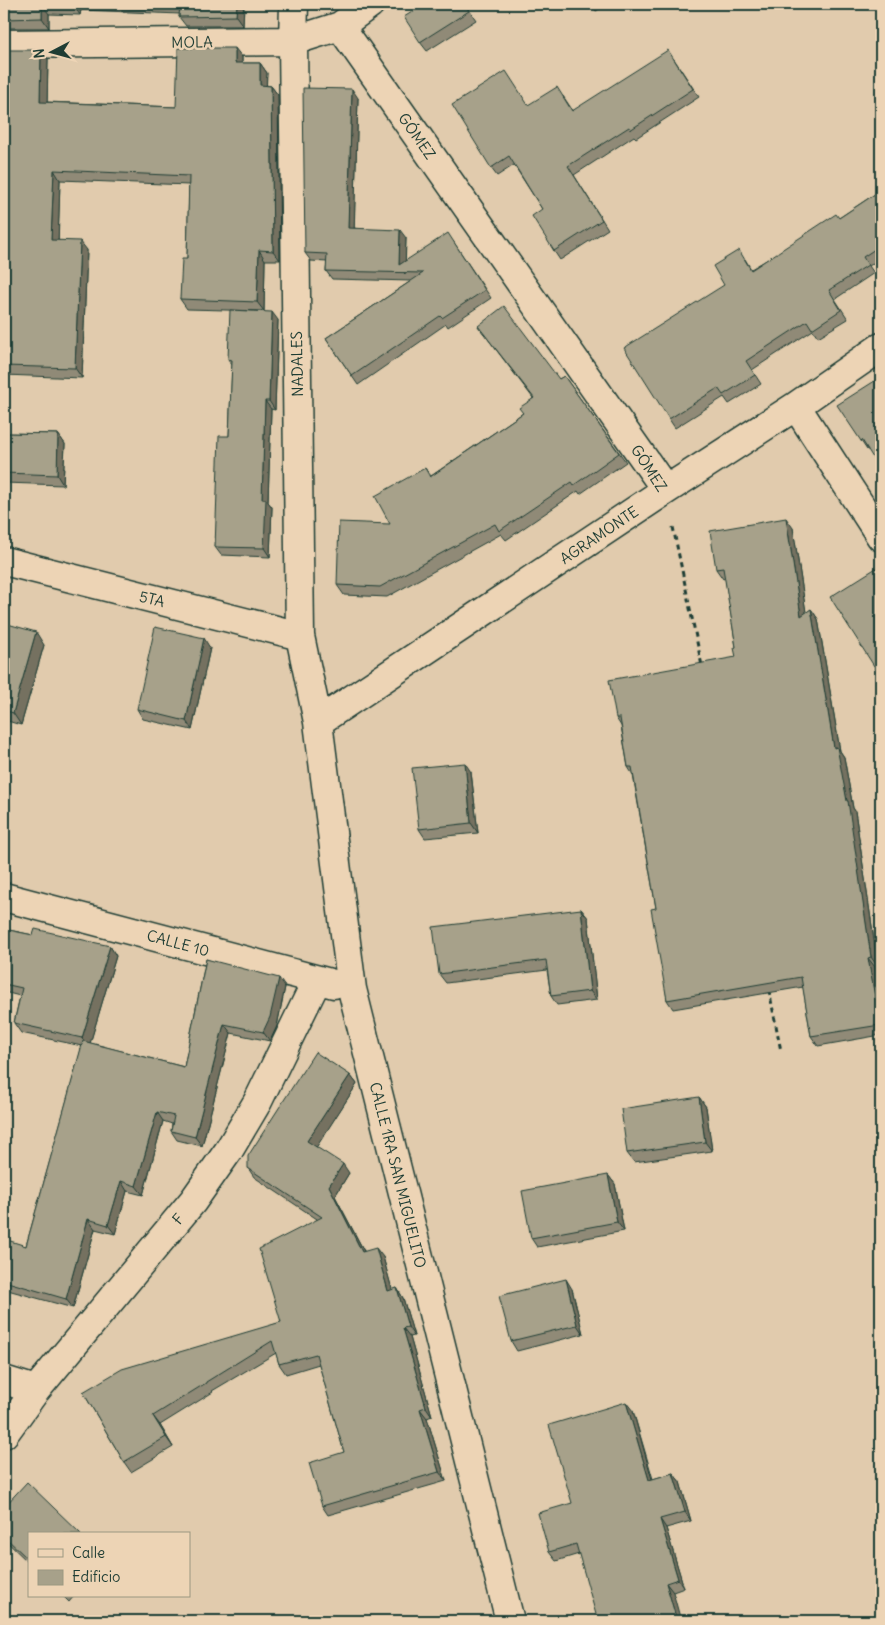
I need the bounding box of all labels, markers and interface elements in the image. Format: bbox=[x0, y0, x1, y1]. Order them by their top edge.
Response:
north arrow bbox=[28, 28, 78, 78]
street label: MOLA bbox=[171, 32, 213, 52]
text: N bbox=[30, 48, 49, 59]
street label: GÓMEZ bbox=[394, 109, 441, 163]
street label: NADALES bbox=[287, 331, 307, 397]
street label: GÓMEZ bbox=[627, 440, 672, 495]
street label: AGRAMONTE bbox=[556, 502, 642, 568]
street label: 5TA bbox=[137, 587, 167, 611]
street label: CALLE 10 bbox=[145, 926, 211, 960]
street label: CALLE 1RA SAN MIGUELITO bbox=[366, 1080, 430, 1270]
street label: F bbox=[168, 1209, 188, 1228]
legend bbox=[28, 1532, 190, 1598]
text: Calle bbox=[72, 1543, 105, 1562]
text: Edificio bbox=[72, 1567, 120, 1586]

